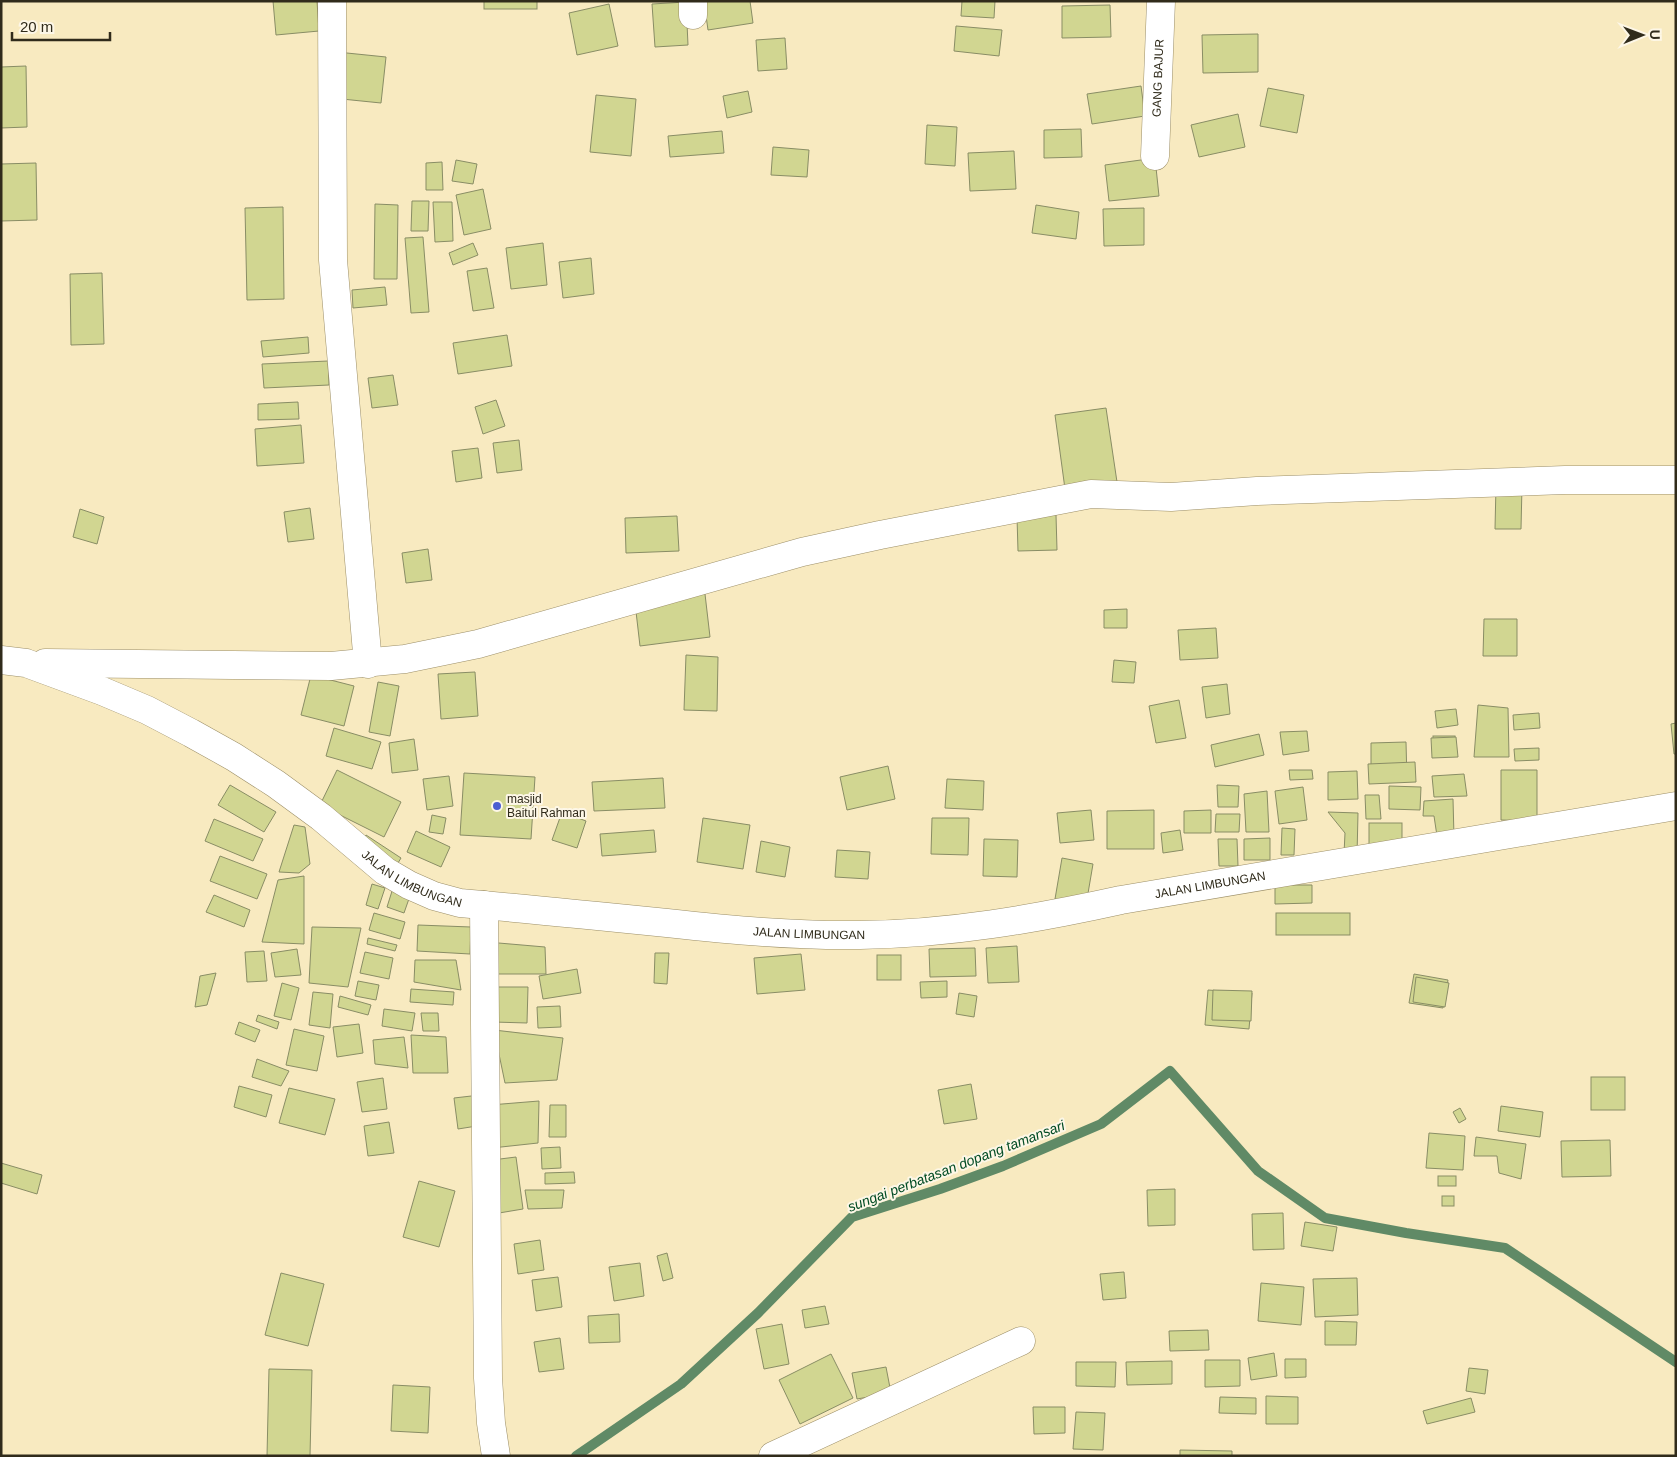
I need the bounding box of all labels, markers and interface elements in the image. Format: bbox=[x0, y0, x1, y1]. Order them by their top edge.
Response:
scale bar bbox=[12, 10, 110, 42]
north arrow bbox=[1617, 10, 1667, 60]
text: 20 m bbox=[20, 18, 53, 35]
text: U bbox=[1647, 30, 1663, 40]
street label: GANG BAJUR bbox=[1150, 38, 1167, 117]
place label: masjid Baitul Rahman bbox=[507, 792, 586, 820]
marker: masjid Baitul Rahman bbox=[491, 800, 503, 812]
street label: JALAN LIMBUNGAN bbox=[359, 847, 463, 910]
street label: JALAN LIMBUNGAN bbox=[1154, 869, 1267, 901]
street label: JALAN LIMBUNGAN bbox=[753, 924, 865, 942]
water label: sungai perbatasan dopang tamansari bbox=[845, 1117, 1068, 1215]

